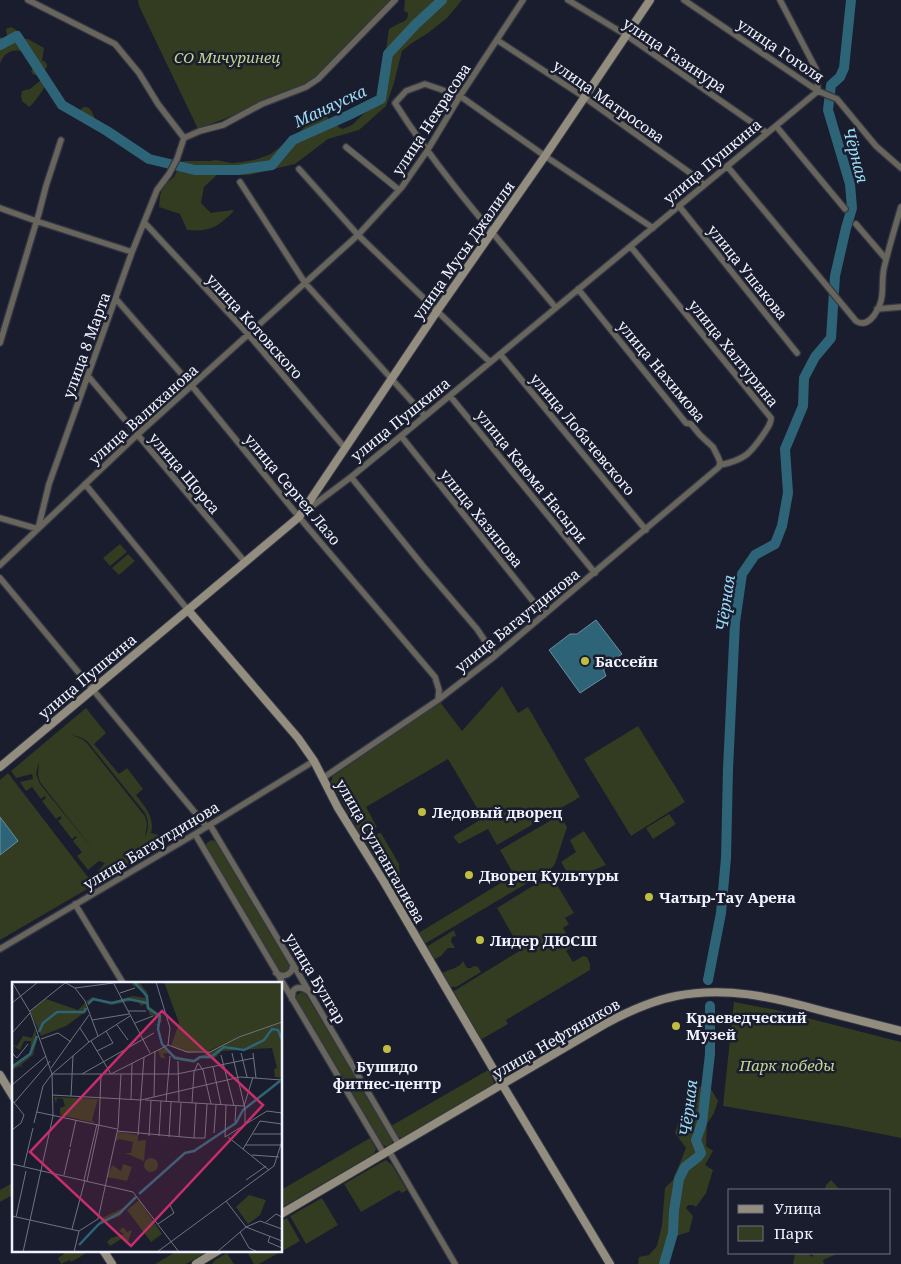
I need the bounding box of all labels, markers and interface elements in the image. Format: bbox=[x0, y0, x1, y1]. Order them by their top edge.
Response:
street label: улица Газинура bbox=[619, 13, 731, 97]
street label: улица Гоголя bbox=[734, 13, 828, 87]
park label: СО Мичуринец bbox=[174, 47, 280, 67]
street label: улица Матросова bbox=[549, 55, 669, 147]
street label: улица Некрасова bbox=[387, 59, 475, 179]
water label: Маняуска bbox=[289, 80, 370, 133]
street label: улица Пушкина bbox=[659, 114, 765, 208]
water label: Чёрная bbox=[838, 125, 874, 185]
street label: улица Мусы Джалиля bbox=[407, 177, 519, 323]
street label: улица Ушакова bbox=[703, 220, 793, 324]
street label: улица Котовского bbox=[202, 269, 308, 383]
street label: улица 8 Марта bbox=[58, 289, 114, 401]
street label: улица Халтурина bbox=[684, 295, 784, 411]
street label: улица Нахимова bbox=[613, 316, 711, 426]
street label: улица Валиханова bbox=[84, 359, 202, 469]
street label: улица Лобачевского bbox=[526, 369, 640, 499]
street label: улица Пушкина bbox=[346, 373, 454, 465]
street label: улица Каюма Насыри bbox=[472, 405, 592, 547]
street label: улица Щорса bbox=[145, 428, 225, 518]
street label: улица Сергея Лазо bbox=[240, 429, 346, 549]
street label: улица Хазипова bbox=[436, 465, 528, 571]
street label: улица Багаутдинова bbox=[450, 563, 584, 677]
water label: Чёрная bbox=[710, 573, 740, 633]
street label: улица Пушкина bbox=[34, 629, 140, 723]
place label: Бассейн bbox=[595, 651, 658, 671]
marker: Бассейн bbox=[579, 655, 591, 667]
street label: улица Султангалиева bbox=[331, 775, 431, 927]
street label: улица Багаутдинова bbox=[79, 796, 223, 894]
place label: Ледовый дворец bbox=[432, 802, 562, 822]
marker: Ледовый дворец bbox=[416, 806, 428, 818]
place label: Дворец Культуры bbox=[479, 865, 619, 885]
marker: Дворец Культуры bbox=[463, 869, 475, 881]
place label: Чатыр-Тау Арена bbox=[659, 887, 796, 907]
marker: Чатыр-Тау Арена bbox=[643, 891, 655, 903]
street label: улица Булгар bbox=[281, 929, 351, 1027]
place label: Лидер ДЮСШ bbox=[490, 930, 597, 950]
marker: Лидер ДЮСШ bbox=[474, 934, 486, 946]
inset map bbox=[12, 982, 282, 1252]
street label: улица Нефтяников bbox=[489, 993, 623, 1083]
place label: Краеведческий Музей bbox=[686, 1007, 807, 1044]
marker: Краеведческий Музей bbox=[670, 1020, 682, 1032]
marker: Бушидо фитнес-центр bbox=[381, 1043, 393, 1055]
park label: Парк победы bbox=[738, 1055, 835, 1075]
place label: Бушидо фитнес-центр bbox=[333, 1056, 441, 1093]
water label: Чёрная bbox=[674, 1078, 702, 1138]
legend bbox=[728, 1189, 891, 1254]
text: Улица bbox=[774, 1198, 822, 1218]
text: Парк bbox=[774, 1223, 813, 1243]

